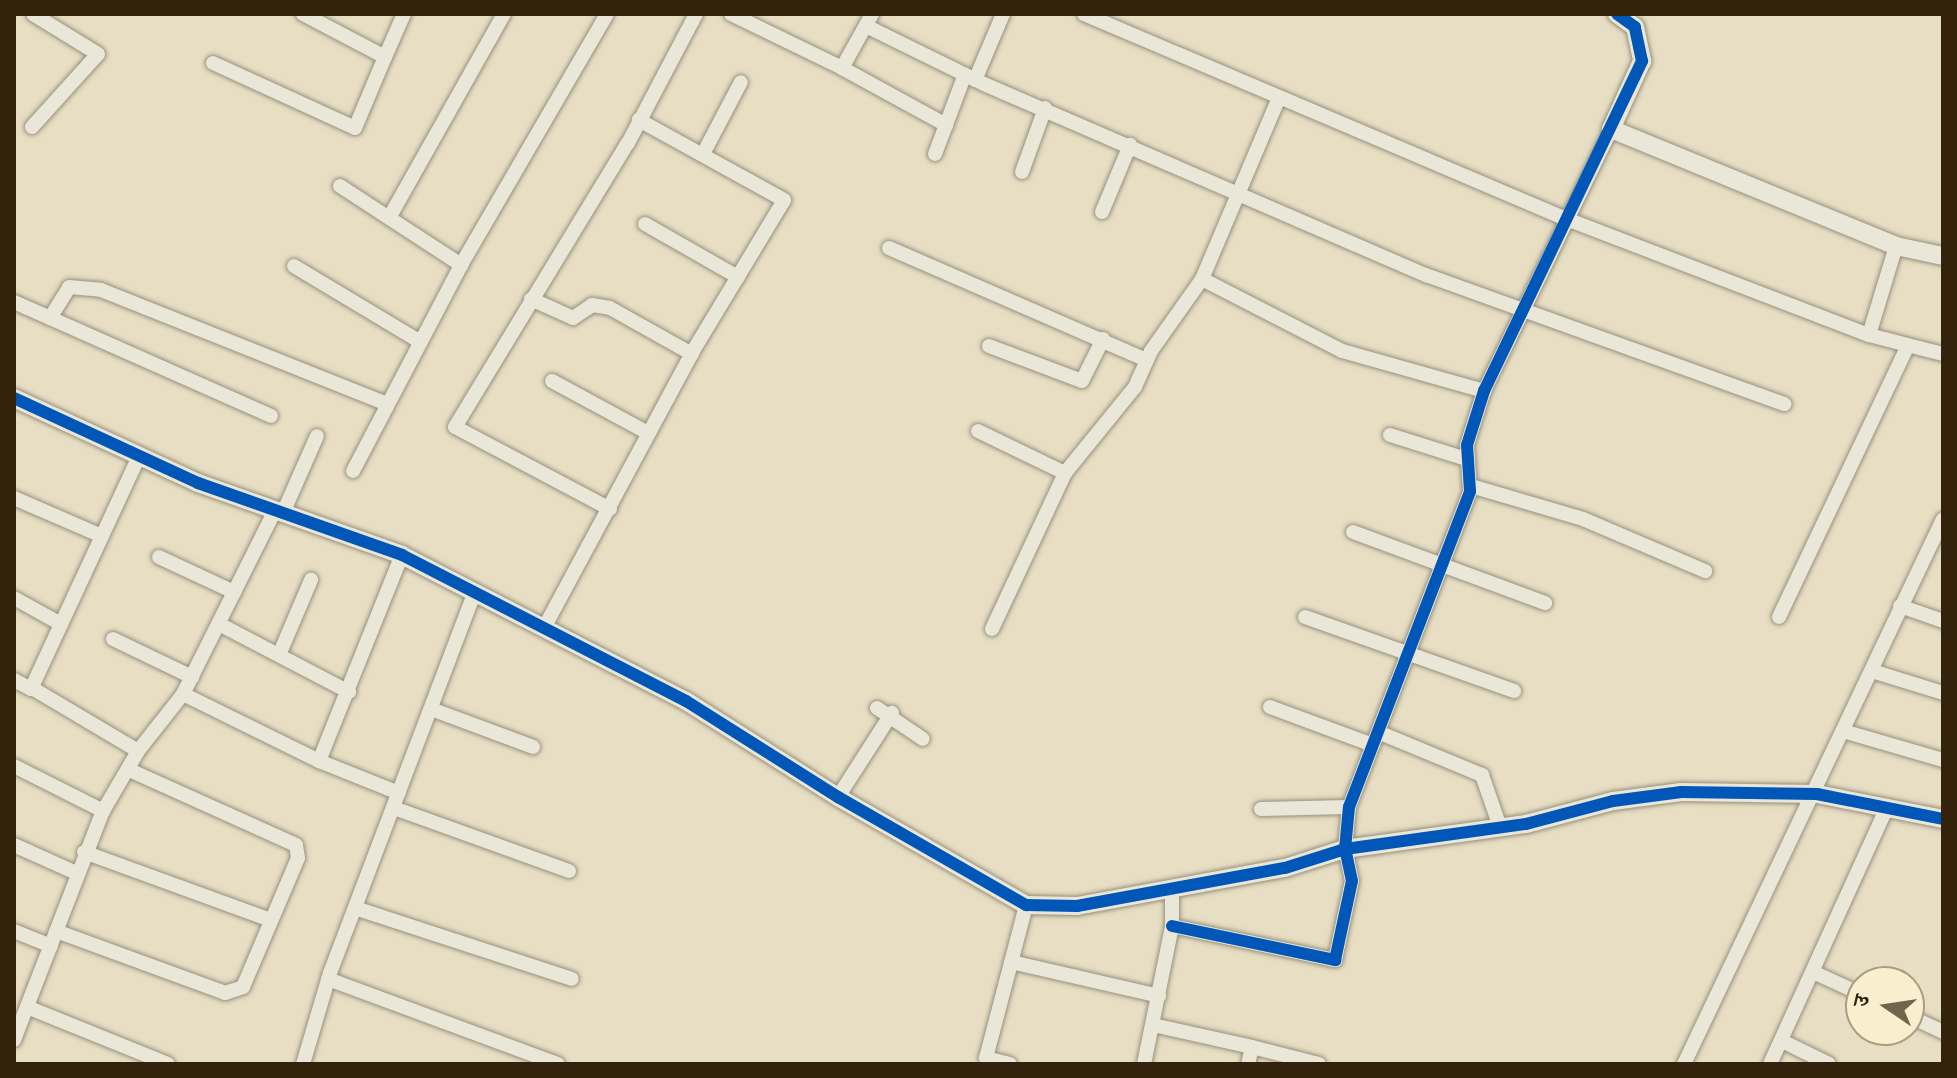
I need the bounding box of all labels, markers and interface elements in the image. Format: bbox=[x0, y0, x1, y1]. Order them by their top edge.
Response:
north arrow bbox=[1845, 966, 1925, 1046]
text: उ bbox=[1847, 992, 1879, 1010]

